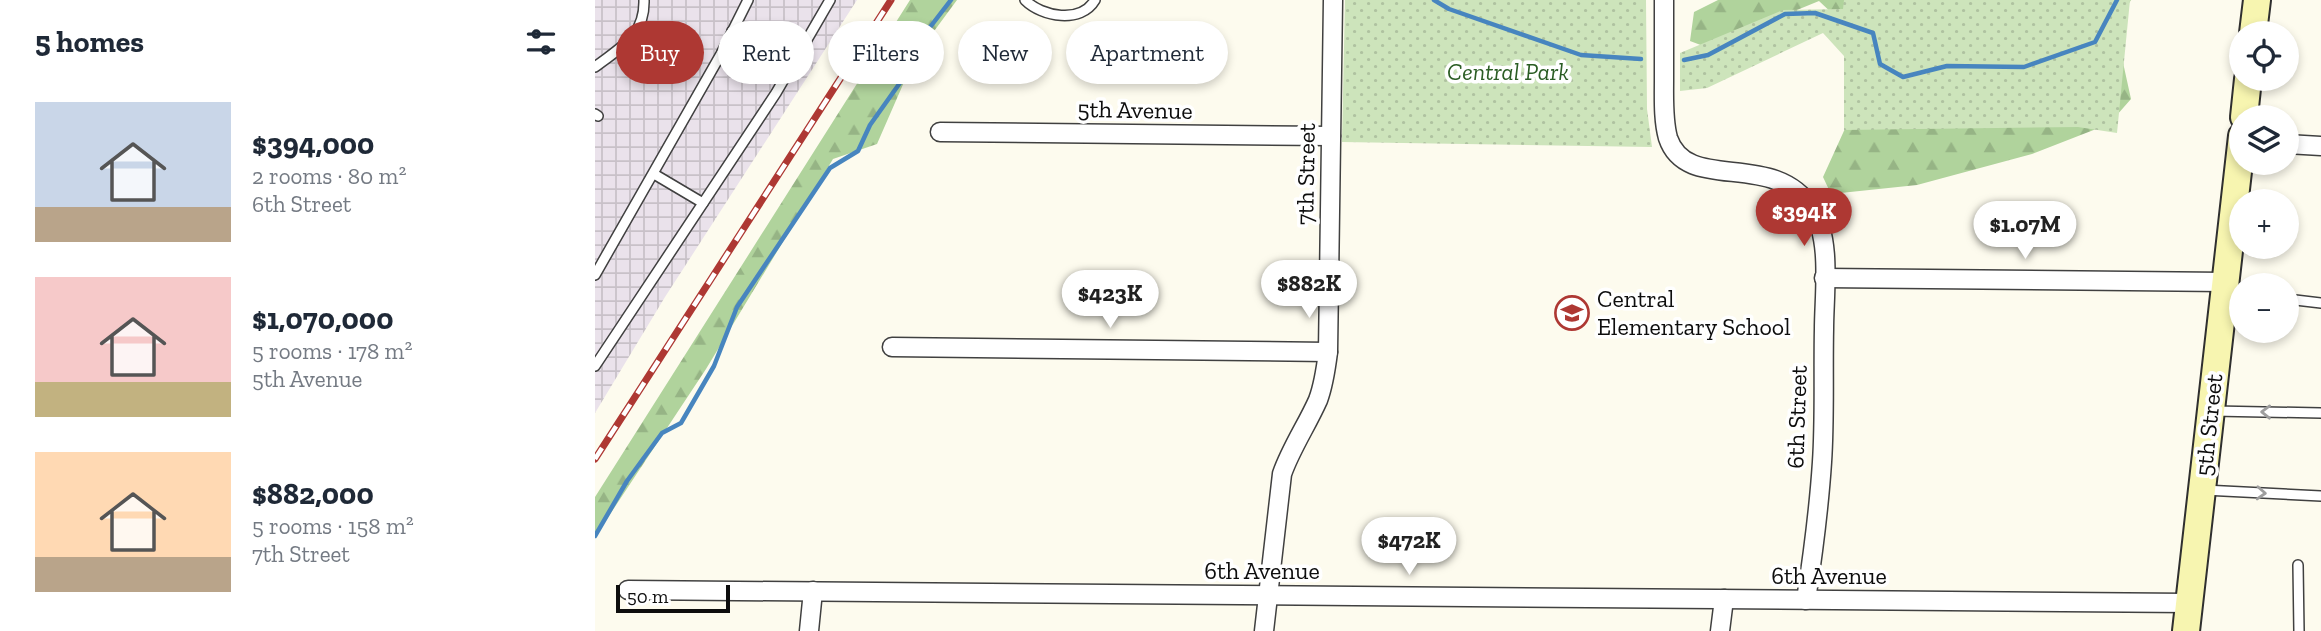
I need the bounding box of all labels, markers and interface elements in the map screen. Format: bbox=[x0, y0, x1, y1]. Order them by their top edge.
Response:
chip: Buy bbox=[616, 21, 704, 84]
chip: Rent bbox=[718, 21, 814, 84]
chip: Filters bbox=[828, 21, 944, 84]
chip: New bbox=[958, 21, 1052, 84]
chip: Apartment bbox=[1066, 21, 1228, 84]
map controls bbox=[2229, 21, 2299, 343]
button: locate bbox=[2229, 21, 2299, 91]
icon: filters bbox=[522, 23, 560, 61]
text: 5 homes bbox=[35, 24, 144, 60]
park label: Central Park bbox=[1447, 57, 1569, 86]
street label: 5th Avenue bbox=[1077, 94, 1193, 125]
button: layers bbox=[2229, 105, 2299, 175]
street label: 7th Street bbox=[1290, 123, 1321, 225]
text: $394,000 bbox=[252, 126, 374, 162]
icon: home bbox=[91, 130, 175, 214]
text: 2 rooms · 80 m² bbox=[252, 162, 406, 190]
pin: $394K bbox=[1755, 188, 1853, 248]
button: + bbox=[2229, 189, 2299, 259]
text: 6th Street bbox=[252, 190, 351, 218]
text: $394K bbox=[1772, 197, 1836, 225]
pin: $1.07M bbox=[1968, 202, 2082, 261]
text: $1.07M bbox=[1989, 210, 2061, 238]
pin: $882K bbox=[1260, 260, 1358, 320]
text: $882K bbox=[1277, 269, 1341, 297]
pin: $423K bbox=[1061, 270, 1159, 330]
button: − bbox=[2229, 273, 2299, 343]
text: $423K bbox=[1078, 279, 1142, 307]
place label: Central Elementary School bbox=[1597, 284, 1791, 341]
school or university icon: Central Elementary School bbox=[1553, 294, 1591, 332]
text: $1,070,000 bbox=[252, 301, 393, 337]
icon: home bbox=[91, 305, 175, 389]
text: 5 rooms · 178 m² bbox=[252, 337, 412, 365]
text: 5th Avenue bbox=[252, 365, 362, 393]
street label: 6th Street bbox=[1780, 365, 1813, 469]
street label: 5th Street bbox=[2189, 372, 2228, 478]
one-way arrow bbox=[2260, 404, 2271, 420]
text: $882,000 bbox=[252, 476, 374, 512]
icon: home bbox=[91, 480, 175, 564]
one-way arrow bbox=[2256, 485, 2267, 500]
text: 5 rooms · 158 m² bbox=[252, 512, 414, 540]
pin: $472K bbox=[1360, 518, 1458, 577]
text: $472K bbox=[1377, 526, 1441, 554]
text: 7th Street bbox=[252, 540, 350, 568]
street label: 6th Avenue bbox=[1204, 556, 1320, 585]
street label: 6th Avenue bbox=[1771, 561, 1887, 590]
scale bar bbox=[616, 582, 730, 614]
text: 50 m bbox=[627, 585, 668, 608]

